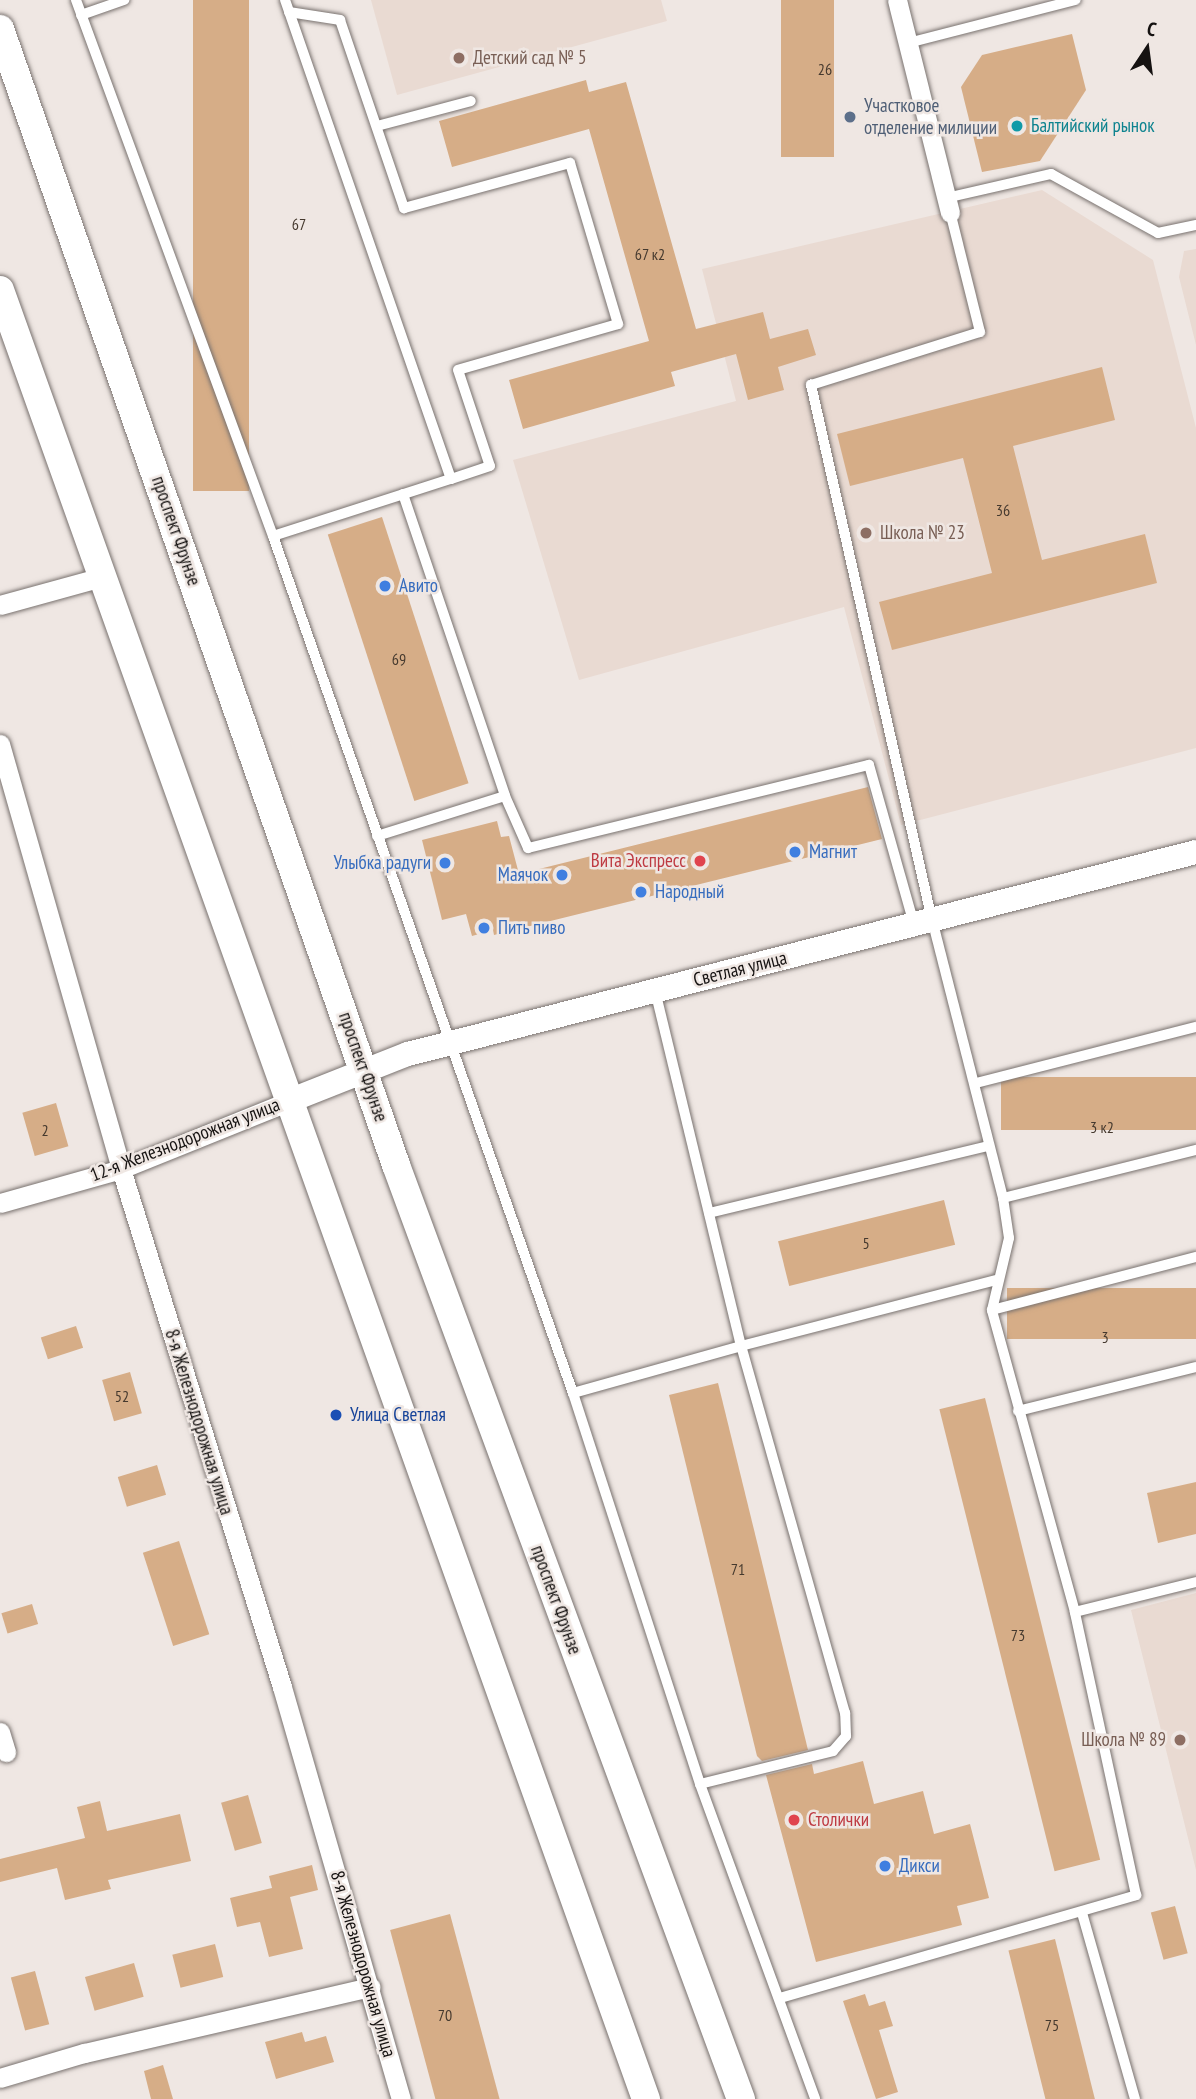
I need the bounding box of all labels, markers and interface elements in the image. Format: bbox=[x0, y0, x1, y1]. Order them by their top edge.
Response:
north arrow bbox=[1112, 14, 1182, 84]
text: С bbox=[1145, 16, 1159, 41]
place label: Детский сад № 5 bbox=[473, 47, 586, 69]
marker: Детский сад № 5 bbox=[451, 50, 467, 66]
house number: 26 bbox=[818, 59, 832, 79]
place label: Участковое отделение милиции bbox=[864, 95, 997, 139]
marker: Участковое отделение милиции bbox=[842, 109, 858, 125]
place label: Балтийский рынок bbox=[1031, 115, 1155, 137]
marker: Балтийский рынок bbox=[1009, 118, 1025, 134]
house number: 67 bbox=[292, 214, 306, 234]
house number: 67 к2 bbox=[634, 244, 666, 264]
street label: проспект Фрунзе bbox=[147, 473, 205, 589]
house number: 36 bbox=[996, 500, 1010, 520]
place label: Школа № 23 bbox=[880, 522, 965, 544]
marker: Школа № 23 bbox=[858, 525, 874, 541]
place label: Авито bbox=[399, 575, 438, 597]
marker: Авито bbox=[377, 578, 393, 594]
house number: 69 bbox=[392, 649, 406, 669]
place label: Магнит bbox=[809, 841, 857, 863]
marker: Магнит bbox=[787, 844, 803, 860]
place label: Вита Экспресс bbox=[591, 850, 686, 872]
place label: Улыбка радуги bbox=[333, 852, 431, 874]
marker: Вита Экспресс bbox=[692, 853, 708, 869]
marker: Улыбка радуги bbox=[437, 855, 453, 871]
place label: Маячок bbox=[498, 864, 548, 886]
marker: Маячок bbox=[554, 867, 570, 883]
place label: Народный bbox=[655, 881, 724, 903]
marker: Народный bbox=[633, 884, 649, 900]
place label: Пить пиво bbox=[498, 917, 566, 939]
marker: Пить пиво bbox=[476, 920, 492, 936]
street label: Светлая улица bbox=[691, 946, 789, 992]
street label: проспект Фрунзе bbox=[334, 1009, 392, 1125]
street label: 12-я Железнодорожная улица bbox=[87, 1093, 283, 1187]
house number: 3 к2 bbox=[1090, 1117, 1114, 1137]
house number: 2 bbox=[41, 1120, 49, 1140]
house number: 5 bbox=[862, 1233, 870, 1253]
street label: 8-я Железнодорожная улица bbox=[160, 1326, 238, 1518]
house number: 3 bbox=[1101, 1327, 1109, 1347]
house number: 52 bbox=[115, 1386, 129, 1406]
place label: Улица Светлая bbox=[350, 1404, 446, 1426]
marker: Улица Светлая bbox=[328, 1407, 344, 1423]
street label: проспект Фрунзе bbox=[526, 1542, 586, 1658]
house number: 71 bbox=[731, 1559, 745, 1579]
house number: 73 bbox=[1011, 1625, 1025, 1645]
place label: Школа № 89 bbox=[1081, 1729, 1166, 1751]
marker: Школа № 89 bbox=[1172, 1732, 1188, 1748]
place label: Столички bbox=[808, 1809, 869, 1831]
marker: Столички bbox=[786, 1812, 802, 1828]
place label: Дикси bbox=[899, 1855, 940, 1877]
marker: Дикси bbox=[877, 1858, 893, 1874]
street label: 8-я Железнодорожная улица bbox=[325, 1868, 401, 2060]
house number: 70 bbox=[438, 2005, 452, 2025]
house number: 75 bbox=[1045, 2015, 1059, 2035]

